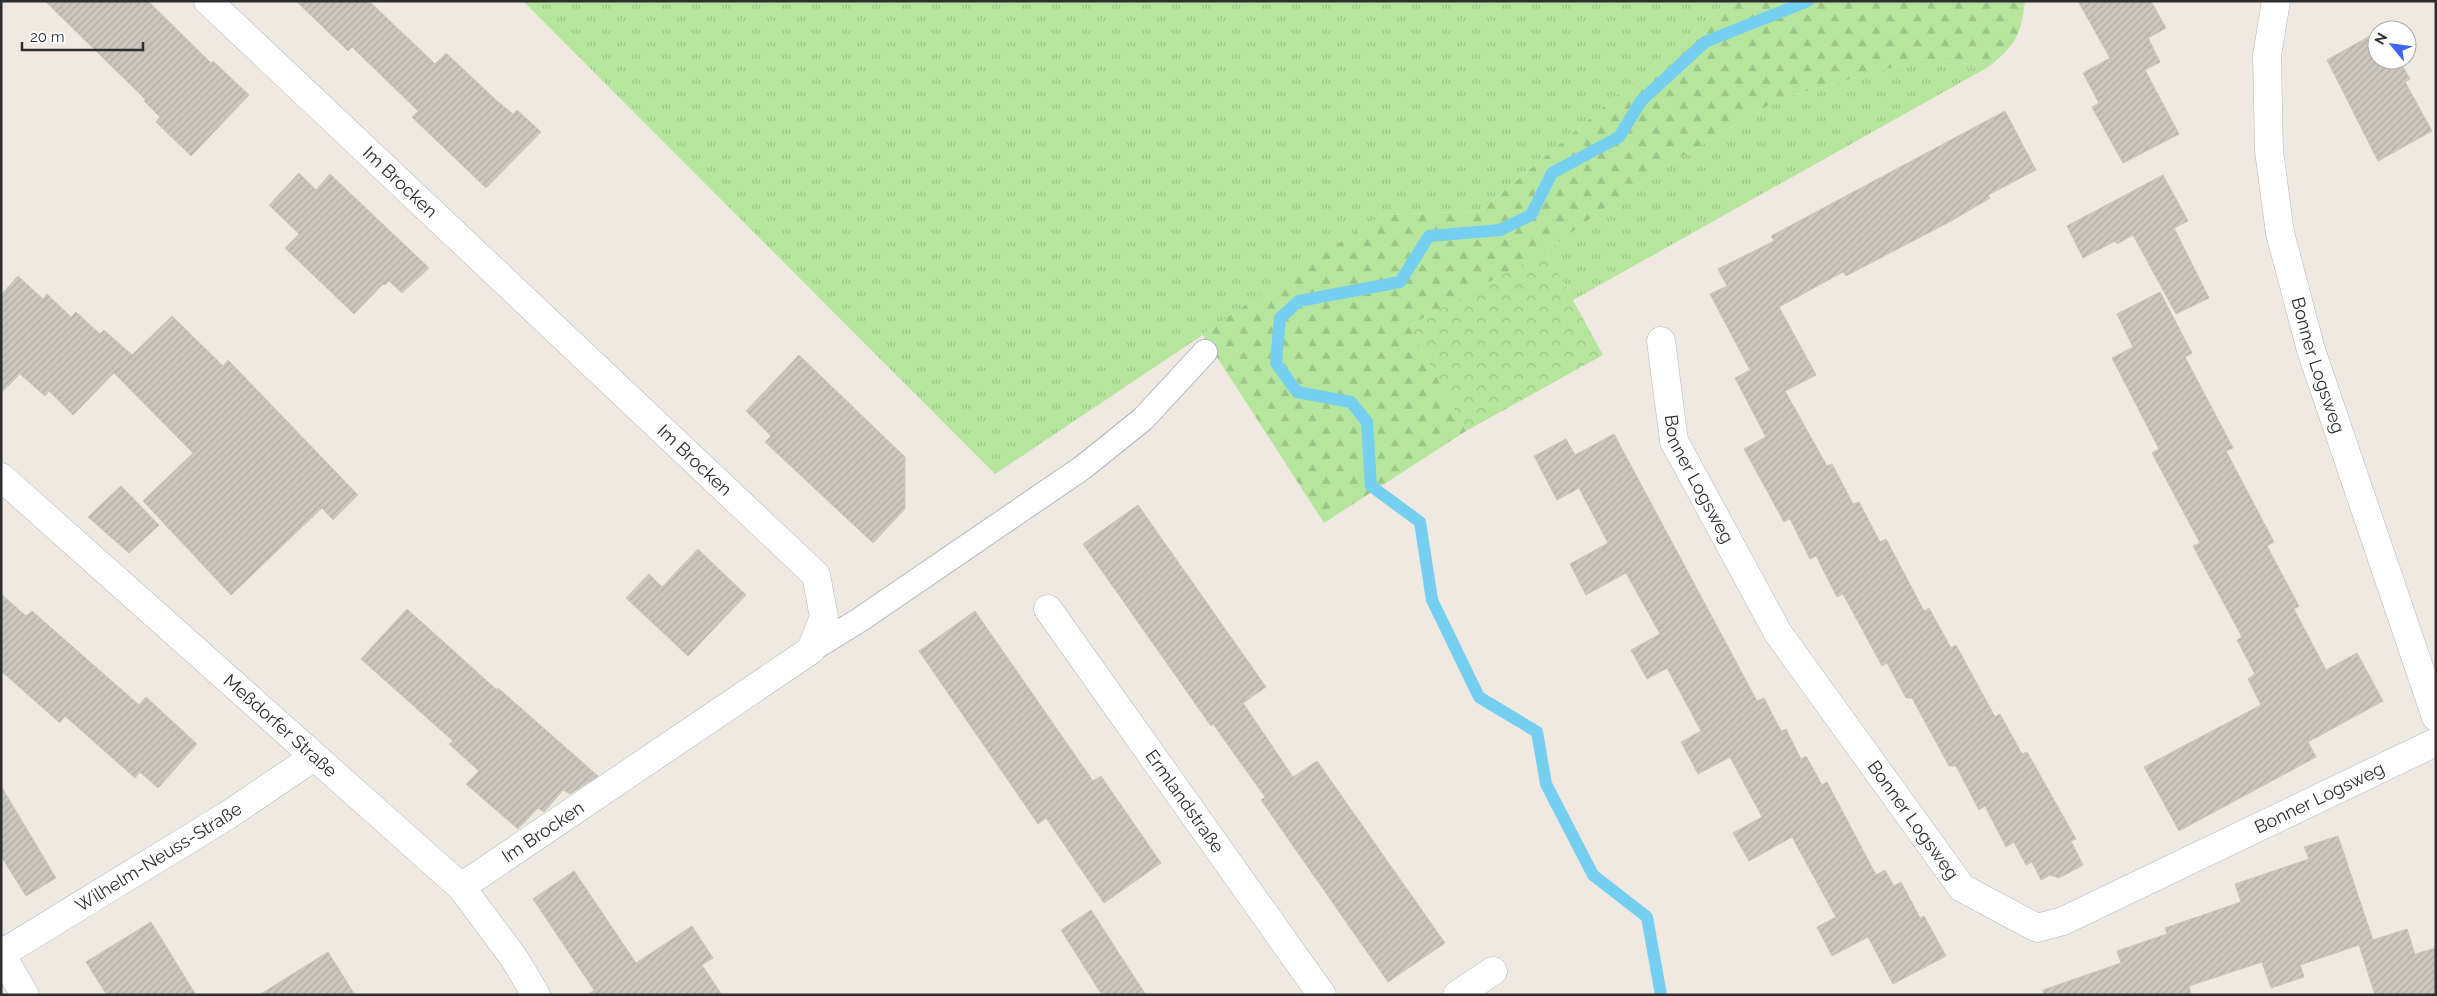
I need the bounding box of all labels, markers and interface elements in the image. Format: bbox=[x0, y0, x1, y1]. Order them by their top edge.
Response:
scale bar bbox=[22, 20, 144, 52]
north arrow bbox=[2367, 20, 2417, 70]
text: 20 m bbox=[30, 28, 65, 46]
text: N bbox=[2371, 30, 2390, 47]
street label: Im Brocken bbox=[359, 142, 442, 222]
street label: Bonner Logsweg bbox=[2287, 295, 2350, 436]
street label: Bonner Logsweg bbox=[1661, 413, 1738, 547]
street label: Im Brocken bbox=[653, 420, 736, 500]
street label: Meßdorfer Straße bbox=[220, 670, 342, 782]
street label: Ermlandstraße bbox=[1141, 746, 1229, 857]
street label: Bonner Logsweg bbox=[1864, 756, 1963, 883]
street label: Bonner Logsweg bbox=[2251, 757, 2388, 838]
street label: Im Brocken bbox=[498, 797, 588, 867]
street label: Wilhelm-Neuss-Straße bbox=[71, 798, 246, 916]

